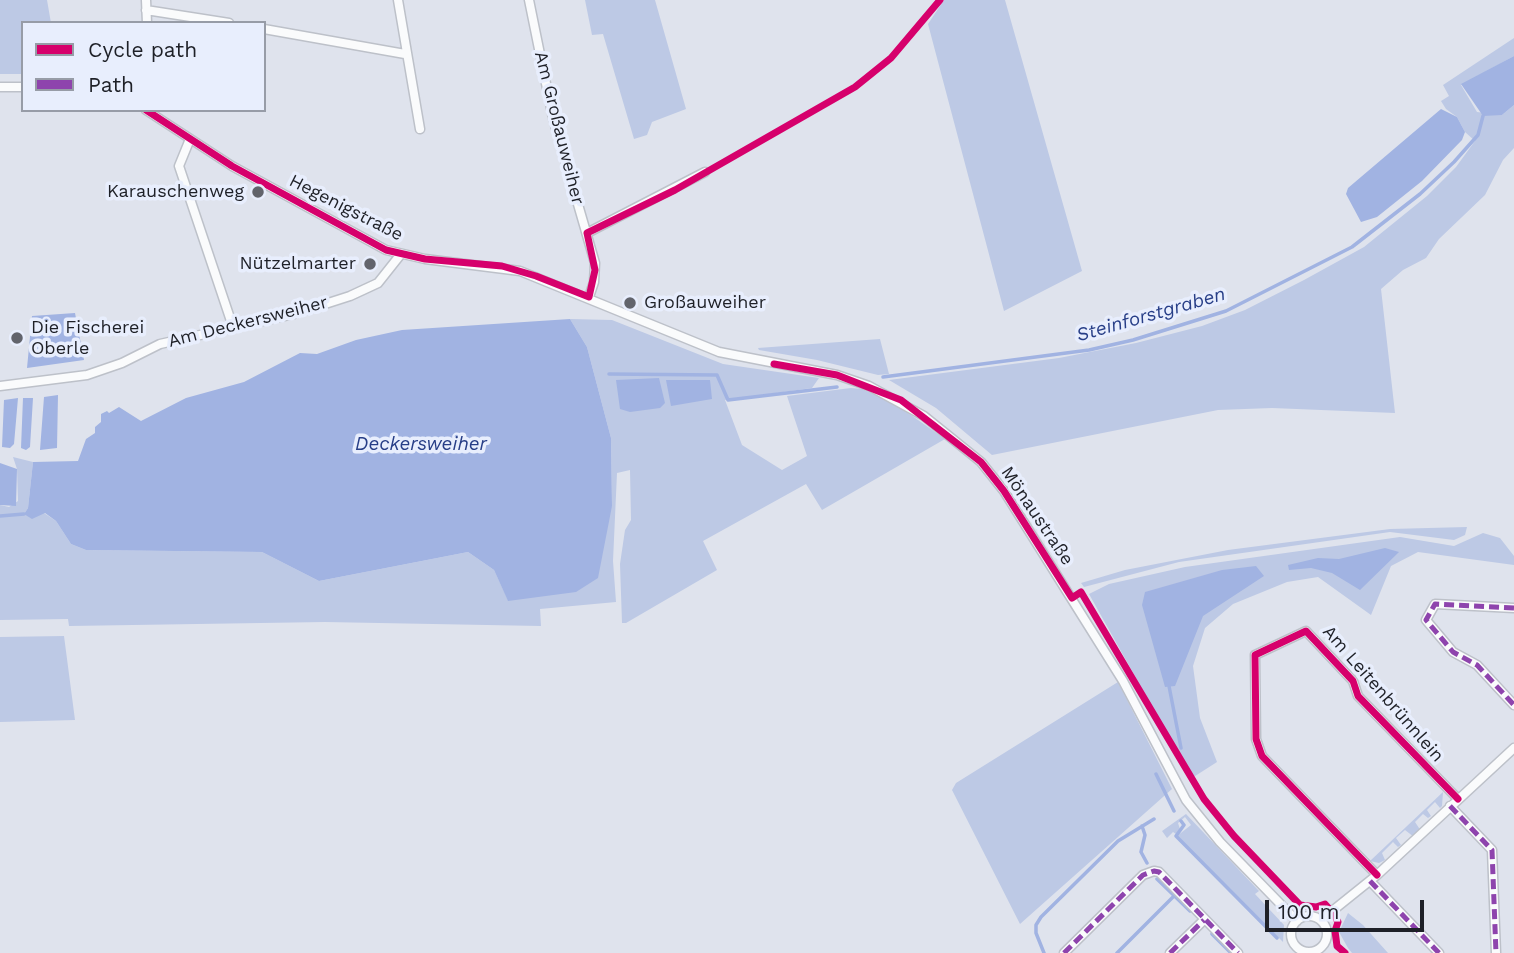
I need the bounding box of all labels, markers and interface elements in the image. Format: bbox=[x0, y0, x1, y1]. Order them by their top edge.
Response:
legend bbox=[21, 21, 266, 112]
text: Cycle path bbox=[88, 37, 197, 62]
street label: Am Großauweiher bbox=[529, 49, 589, 207]
text: Path bbox=[88, 72, 134, 97]
street label: Hegenigstraße bbox=[286, 170, 406, 246]
place label: Karauschenweg bbox=[107, 181, 244, 203]
marker: Karauschenweg bbox=[250, 184, 266, 200]
place label: Nützelmarter bbox=[240, 253, 356, 275]
marker: Nützelmarter bbox=[362, 256, 378, 272]
water label: Steinforstgraben bbox=[1074, 283, 1228, 347]
street label: Am Deckersweiher bbox=[166, 292, 330, 352]
place label: Großauweiher bbox=[644, 292, 766, 314]
marker: Großauweiher bbox=[622, 295, 638, 311]
place label: Die Fischerei Oberle bbox=[31, 317, 144, 360]
marker: Die Fischerei Oberle bbox=[9, 330, 25, 346]
water label: Deckersweiher bbox=[355, 433, 487, 455]
street label: Mönaustraße bbox=[996, 463, 1078, 569]
street label: Am Leitenbrünnlein bbox=[1318, 621, 1448, 767]
scale bar bbox=[1269, 886, 1428, 930]
text: 100 m bbox=[1278, 899, 1340, 924]

